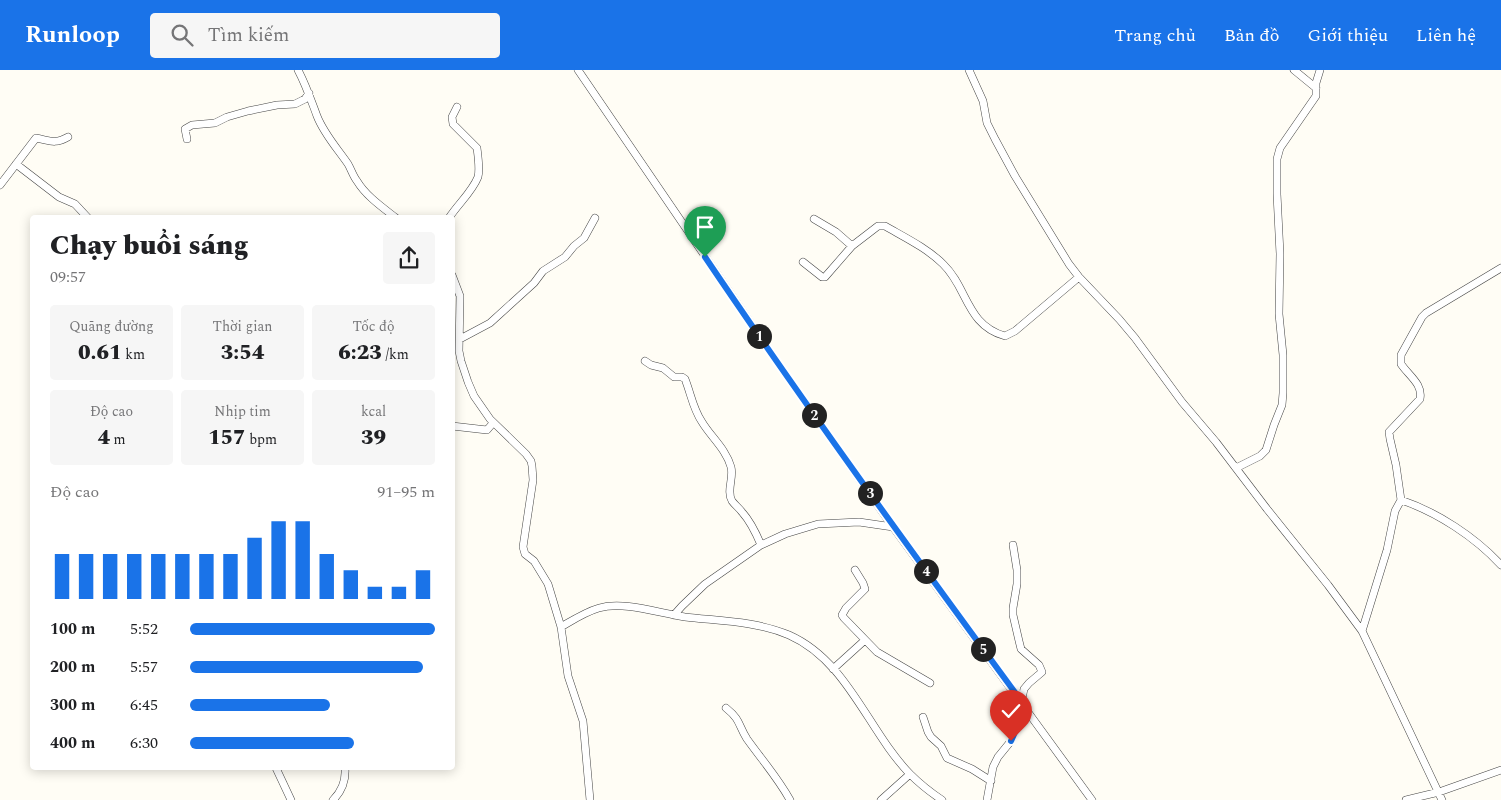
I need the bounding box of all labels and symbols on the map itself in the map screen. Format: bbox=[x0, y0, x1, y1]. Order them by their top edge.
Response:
pin bbox=[684, 206, 726, 257]
pin: 1 bbox=[746, 324, 772, 348]
pin: 2 bbox=[802, 402, 826, 428]
pin: 3 bbox=[858, 480, 882, 506]
pin: 4 bbox=[914, 558, 938, 584]
pin: 5 bbox=[970, 636, 996, 662]
pin bbox=[990, 690, 1032, 741]

